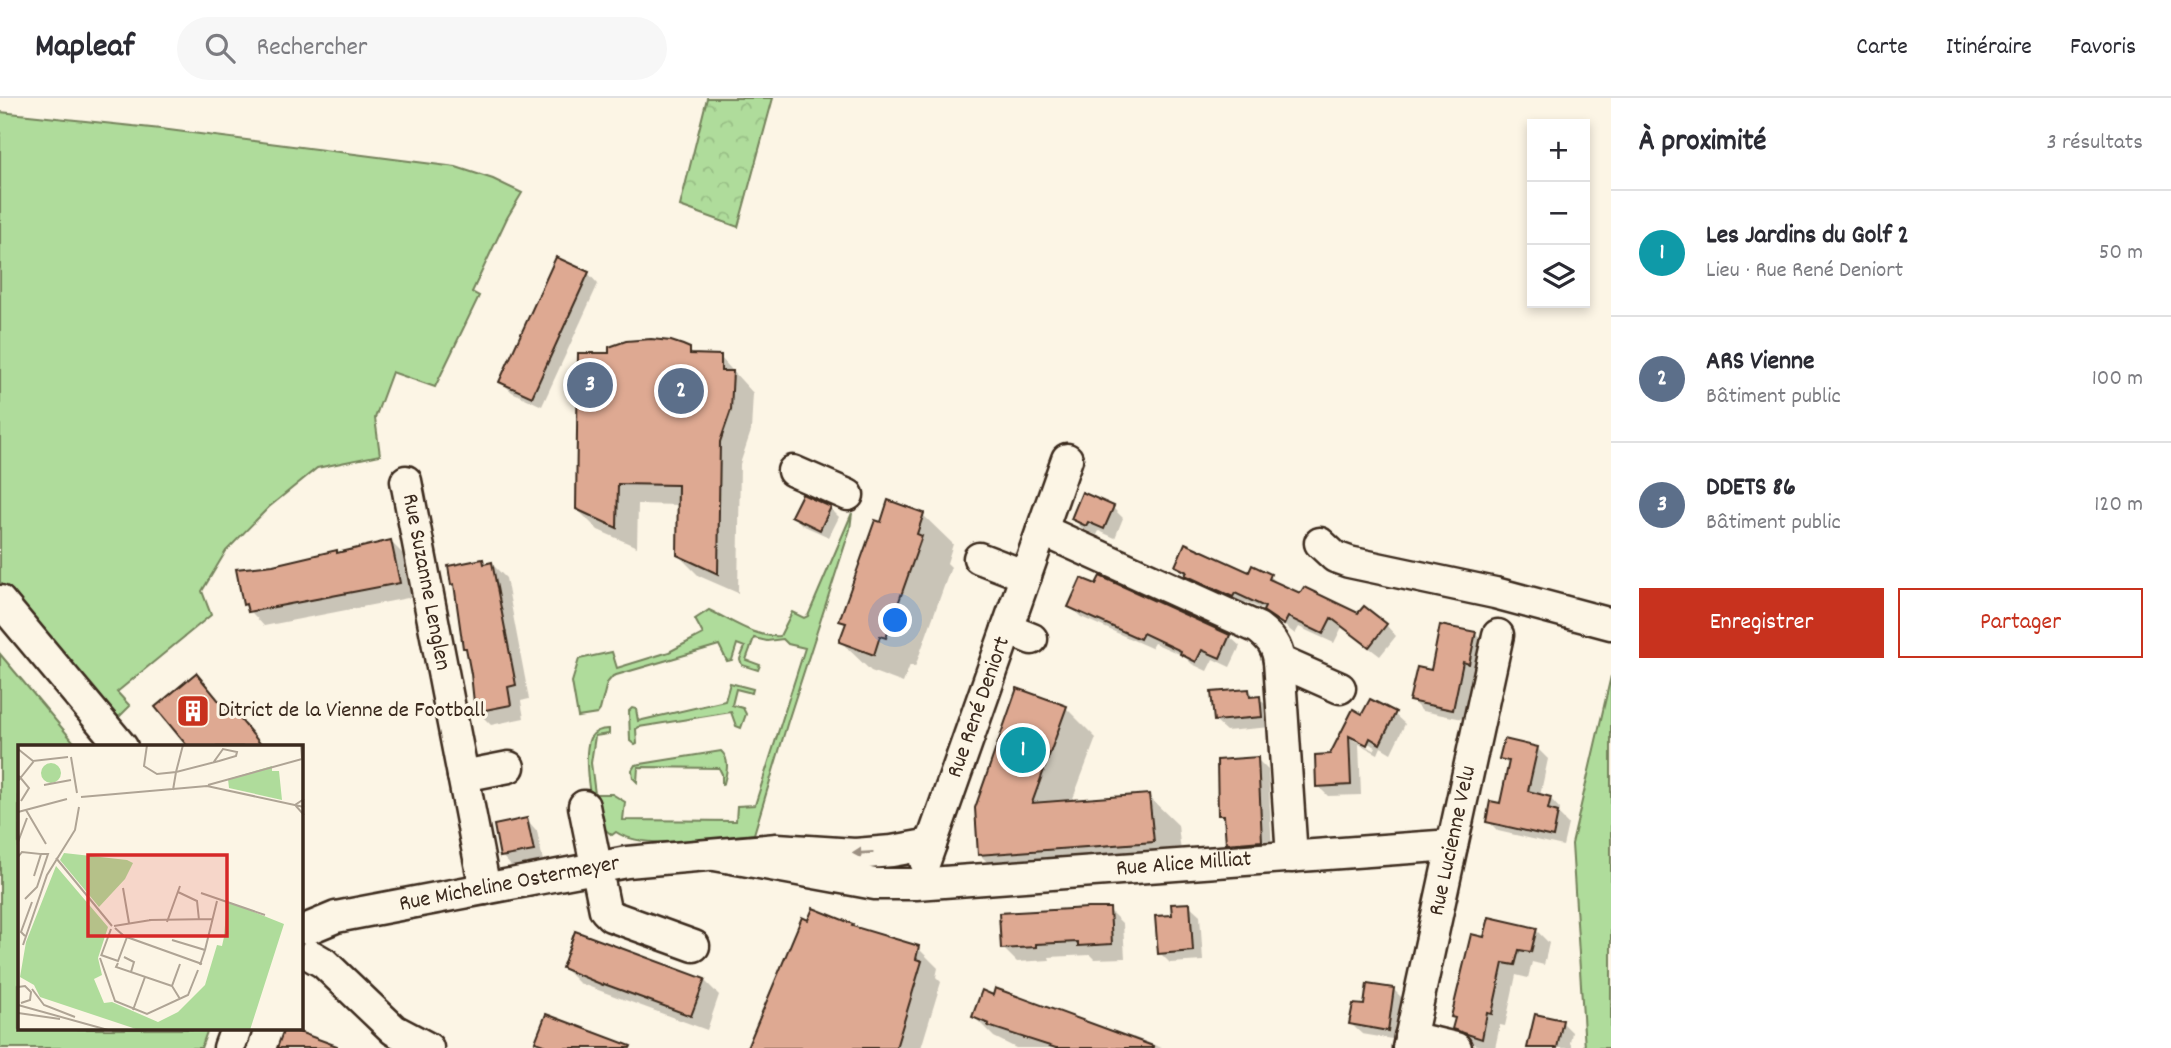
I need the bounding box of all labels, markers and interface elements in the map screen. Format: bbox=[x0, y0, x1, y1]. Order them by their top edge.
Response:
search box bbox=[177, 17, 667, 80]
text: Mapleaf bbox=[35, 25, 135, 72]
icon: search bbox=[201, 29, 239, 67]
text: Rechercher bbox=[257, 30, 368, 67]
text: Carte bbox=[1856, 31, 1908, 65]
text: Itinéraire bbox=[1946, 31, 2032, 65]
text: Favoris bbox=[2070, 31, 2136, 65]
map controls bbox=[1527, 119, 1590, 308]
button: + bbox=[1527, 119, 1590, 182]
text: À proximité bbox=[1639, 122, 1766, 165]
text: 3 résultats bbox=[2047, 127, 2143, 160]
button: − bbox=[1527, 182, 1590, 245]
text: Les Jardins du Golf 2 bbox=[1706, 218, 1909, 255]
text: 1 bbox=[1659, 237, 1665, 270]
text: 50 m bbox=[2099, 237, 2143, 270]
button: layers bbox=[1527, 245, 1590, 308]
text: Lieu · Rue René Deniort bbox=[1706, 255, 1903, 288]
text: ARS Vienne bbox=[1706, 344, 1814, 381]
pin: 3 bbox=[567, 359, 613, 411]
text: 2 bbox=[1657, 363, 1667, 396]
text: 100 m bbox=[2092, 363, 2143, 396]
pin: 2 bbox=[658, 365, 704, 417]
text: Bâtiment public bbox=[1706, 381, 1841, 414]
text: DDETS 86 bbox=[1706, 470, 1796, 507]
text: 3 bbox=[1657, 489, 1667, 522]
text: 120 m bbox=[2094, 489, 2143, 522]
street label: Rue Suzanne Lenglen bbox=[392, 491, 459, 673]
text: Bâtiment public bbox=[1706, 507, 1841, 540]
button: Enregistrer bbox=[1639, 588, 1884, 658]
button: Partager bbox=[1898, 588, 2143, 658]
your location bbox=[878, 603, 912, 637]
street label: Rue René Deniort bbox=[939, 632, 1019, 783]
building icon: Ditrict de la Vienne de Football bbox=[174, 692, 212, 730]
place label: Ditrict de la Vienne de Football bbox=[218, 695, 486, 728]
pin: 1 bbox=[1000, 724, 1046, 776]
inset map bbox=[18, 745, 303, 1030]
street label: Rue Lucienne Velu bbox=[1421, 763, 1486, 919]
street label: Rue Alice Milliat bbox=[1115, 843, 1253, 886]
street label: Rue Micheline Ostermeyer bbox=[396, 847, 623, 921]
one-way arrow bbox=[852, 848, 874, 859]

